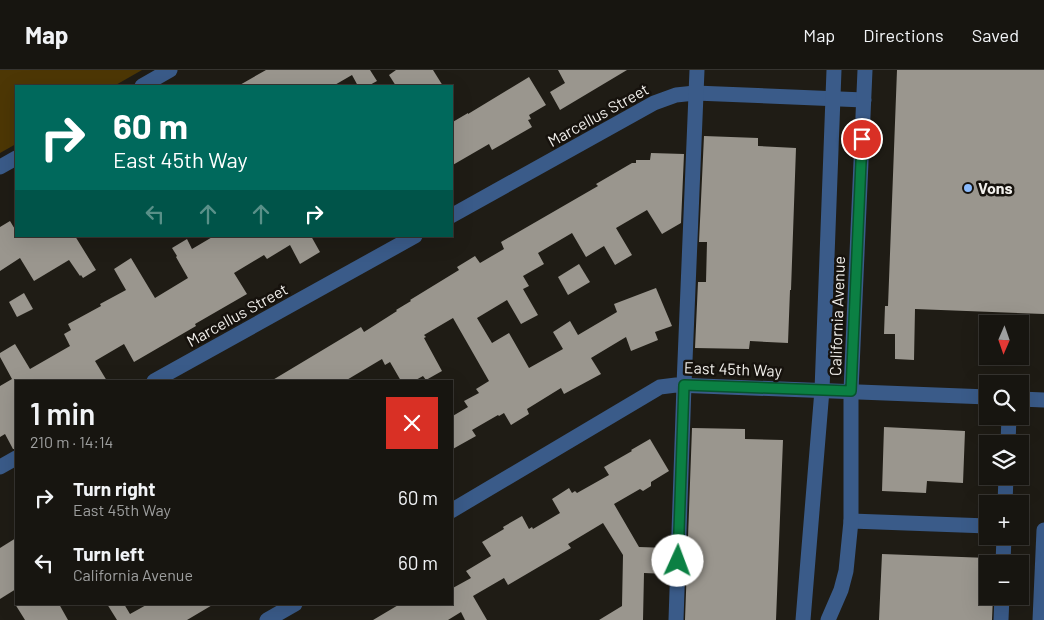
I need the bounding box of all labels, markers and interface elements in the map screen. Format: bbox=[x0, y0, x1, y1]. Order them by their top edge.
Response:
text: Map bbox=[25, 20, 68, 49]
text: Map bbox=[803, 24, 835, 46]
text: Directions bbox=[863, 24, 944, 46]
text: Saved bbox=[972, 24, 1019, 46]
street label: Marcellus Street bbox=[544, 79, 652, 150]
text: 60 m bbox=[113, 104, 188, 146]
icon: right bbox=[30, 105, 95, 170]
pin bbox=[841, 118, 883, 160]
icon: arrive bbox=[848, 125, 876, 153]
text: East 45th Way bbox=[113, 146, 248, 172]
place label: Vons bbox=[978, 178, 1013, 197]
marker: Vons bbox=[962, 182, 974, 194]
icon: left bbox=[141, 200, 169, 228]
icon: ahead bbox=[194, 200, 222, 228]
icon: ahead bbox=[247, 200, 275, 228]
icon: right bbox=[300, 200, 328, 228]
street label: California Avenue bbox=[825, 256, 848, 376]
street label: Marcellus Street bbox=[183, 279, 291, 350]
north arrow bbox=[979, 315, 1029, 365]
map controls bbox=[979, 315, 1029, 605]
street label: East 45th Way bbox=[684, 357, 783, 380]
button: search bbox=[979, 375, 1029, 425]
text: 1 min bbox=[30, 395, 95, 431]
button: close bbox=[386, 397, 438, 449]
text: 210 m · 14:14 bbox=[30, 432, 113, 451]
button: layers bbox=[979, 435, 1029, 485]
text: Turn right bbox=[73, 477, 155, 500]
icon: right bbox=[30, 484, 58, 512]
text: 60 m bbox=[398, 486, 438, 509]
button: + bbox=[979, 495, 1029, 545]
text: East 45th Way bbox=[73, 500, 171, 519]
position arrow bbox=[651, 534, 703, 586]
text: Turn left bbox=[73, 542, 144, 565]
icon: left bbox=[30, 549, 58, 577]
text: 60 m bbox=[398, 551, 438, 574]
button: − bbox=[979, 555, 1029, 605]
text: California Avenue bbox=[73, 565, 193, 584]

